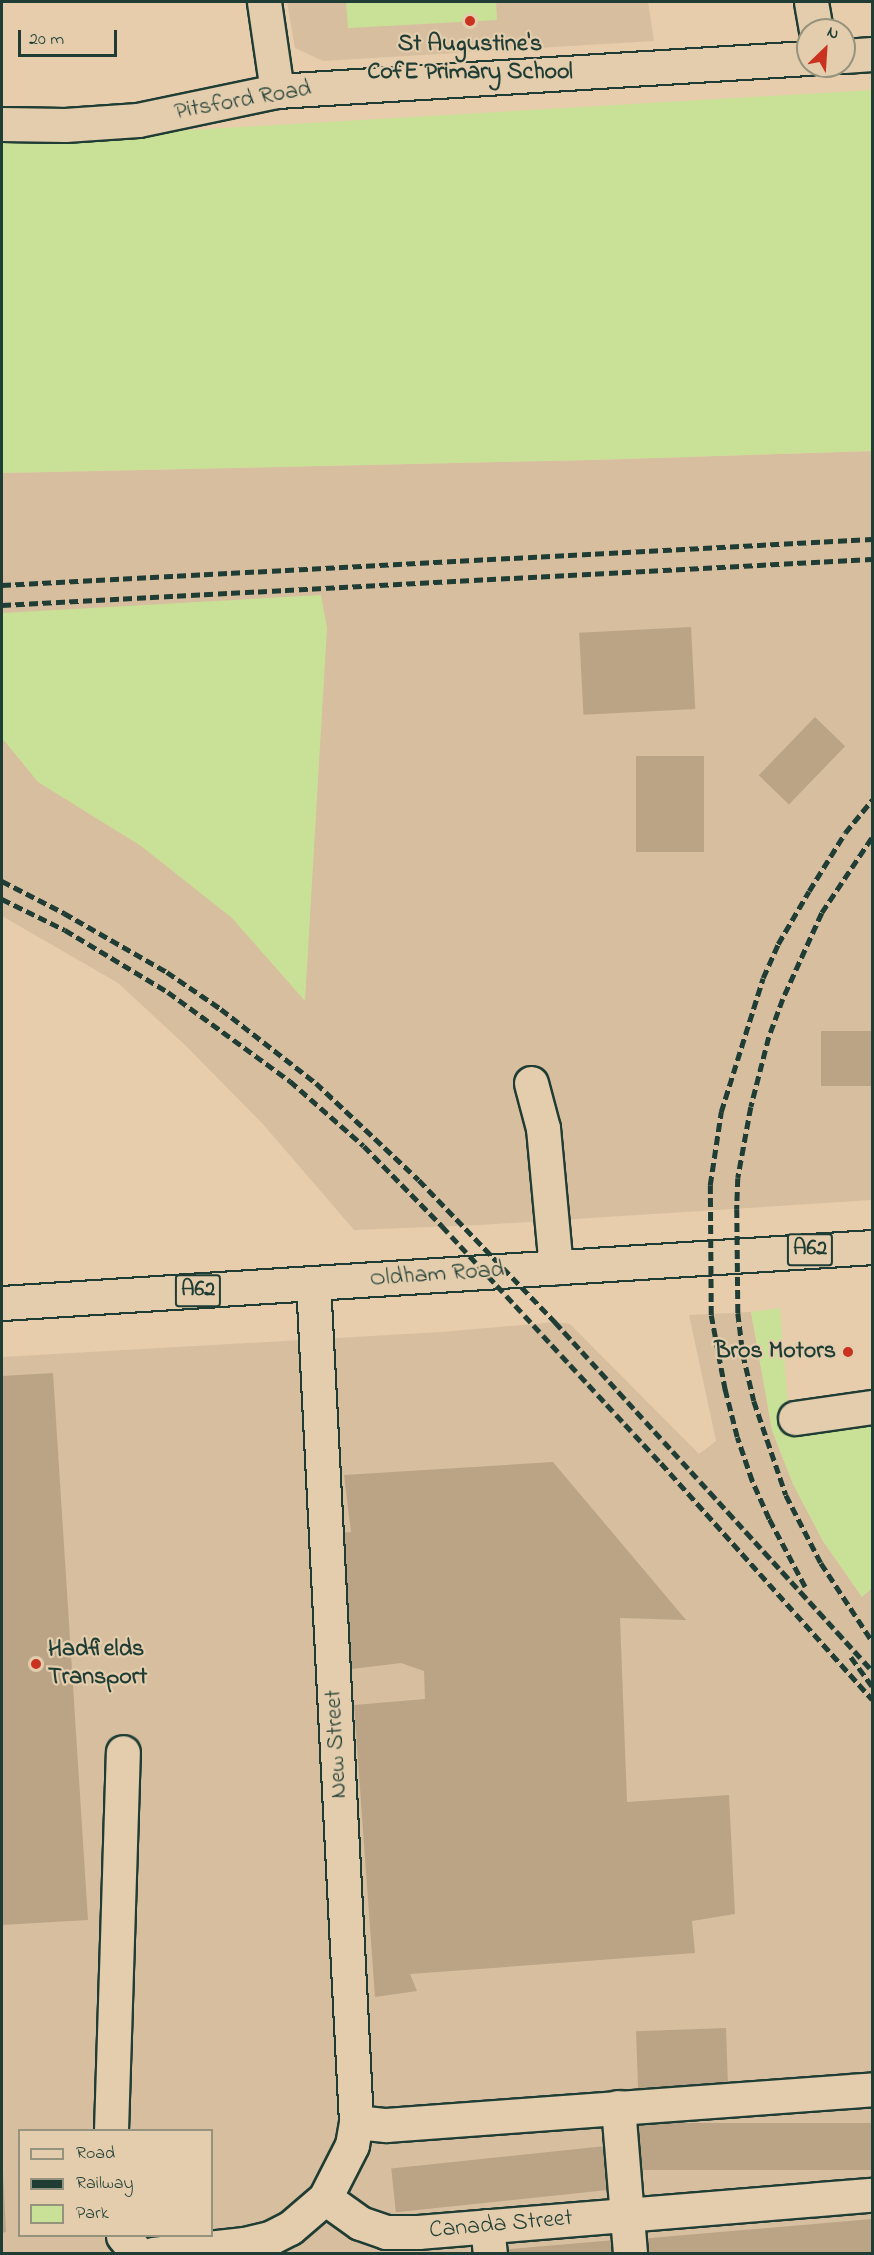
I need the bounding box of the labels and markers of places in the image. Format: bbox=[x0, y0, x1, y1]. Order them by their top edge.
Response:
marker: St Augustine's CofE Primary School bbox=[463, 14, 477, 28]
place label: St Augustine's CofE Primary School bbox=[367, 31, 573, 87]
place label: Bros Motors bbox=[714, 1338, 836, 1366]
marker: Bros Motors bbox=[841, 1345, 855, 1359]
place label: Hadfields Transport bbox=[48, 1636, 147, 1692]
marker: Hadfields Transport bbox=[29, 1657, 43, 1671]

